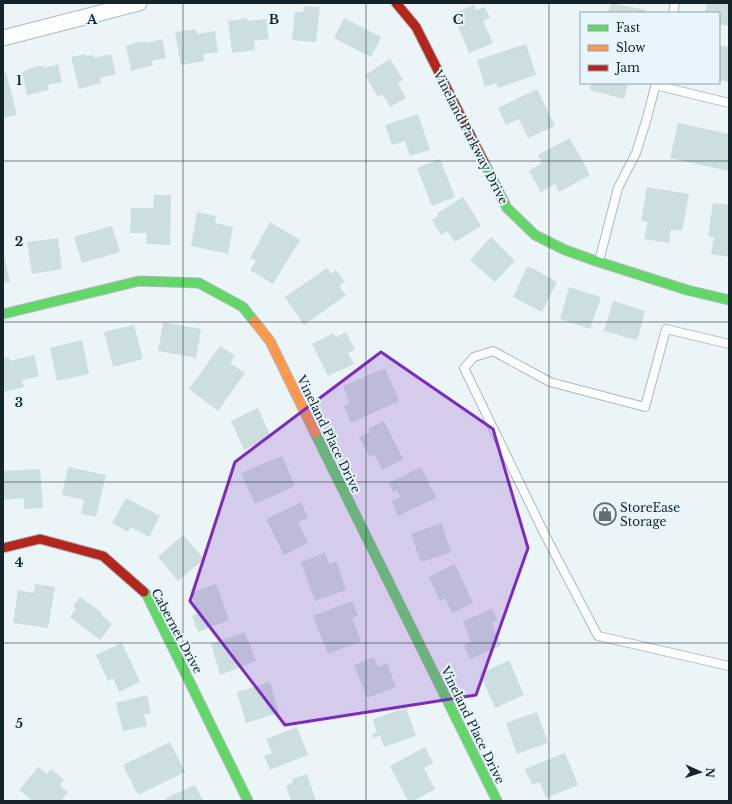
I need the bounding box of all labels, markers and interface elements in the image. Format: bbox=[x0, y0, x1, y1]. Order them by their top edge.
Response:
text: A bbox=[86, 11, 98, 28]
text: B bbox=[269, 11, 279, 28]
text: C bbox=[453, 11, 464, 28]
legend bbox=[580, 12, 720, 84]
text: Fast bbox=[616, 20, 641, 35]
text: Slow bbox=[616, 40, 646, 55]
text: Jam bbox=[614, 60, 640, 75]
street label: Vineland Parkway Drive bbox=[430, 67, 511, 207]
text: 1 bbox=[16, 72, 22, 89]
text: 2 bbox=[15, 233, 23, 250]
street label: Vineland Place Drive bbox=[294, 372, 364, 495]
text: 3 bbox=[15, 394, 23, 411]
place label: StoreEase Storage bbox=[620, 500, 680, 529]
shop icon: StoreEase Storage bbox=[592, 501, 618, 527]
text: 4 bbox=[15, 554, 24, 571]
street label: Cabernet Drive bbox=[148, 586, 206, 676]
street label: Vineland Place Drive bbox=[438, 663, 508, 786]
text: 5 bbox=[15, 715, 23, 732]
north arrow bbox=[680, 752, 720, 792]
text: N bbox=[703, 767, 717, 779]

